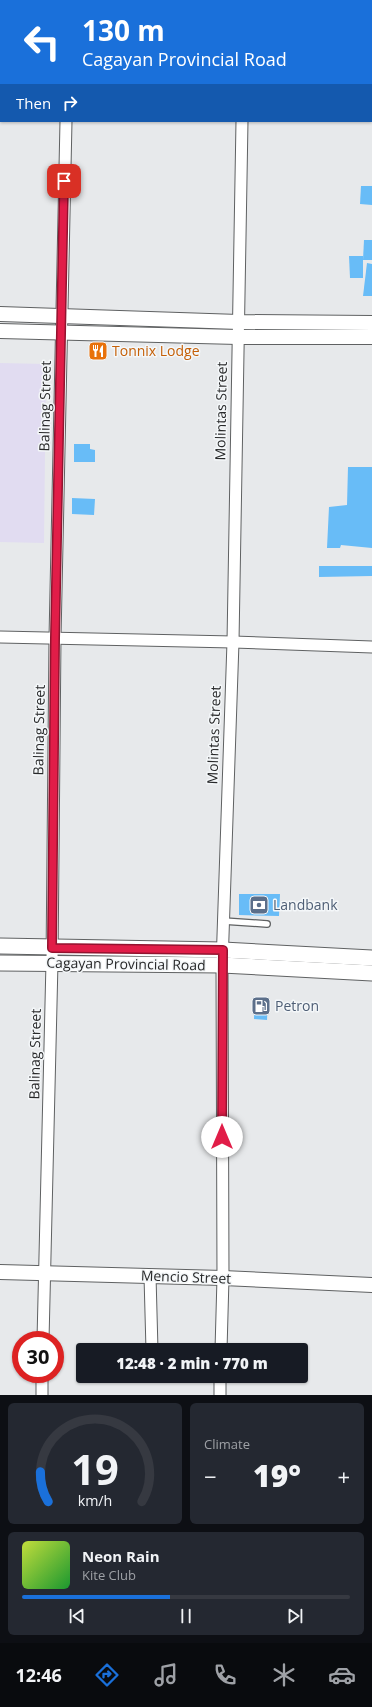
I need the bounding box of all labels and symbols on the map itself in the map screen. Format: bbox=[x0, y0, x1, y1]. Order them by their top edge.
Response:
pin bbox=[47, 164, 81, 198]
restaurant icon: Tonnix Lodge bbox=[87, 340, 109, 362]
place label: Tonnix Lodge bbox=[112, 341, 200, 360]
street label: Balinag Street bbox=[34, 361, 55, 451]
street label: Molintas Street bbox=[210, 361, 231, 461]
street label: Balinag Street bbox=[28, 685, 49, 775]
street label: Molintas Street bbox=[202, 685, 225, 785]
bank icon: Landbank bbox=[248, 894, 270, 916]
place label: Landbank bbox=[273, 895, 338, 914]
street label: Cagayan Provincial Road bbox=[46, 953, 206, 974]
fuel station icon: Petron bbox=[250, 995, 272, 1017]
place label: Petron bbox=[275, 996, 319, 1015]
street label: Balinag Street bbox=[24, 1009, 45, 1099]
position arrow bbox=[201, 1116, 243, 1158]
street label: Mencio Street bbox=[140, 1265, 232, 1288]
speed limit sign: 30 bbox=[12, 1331, 64, 1383]

